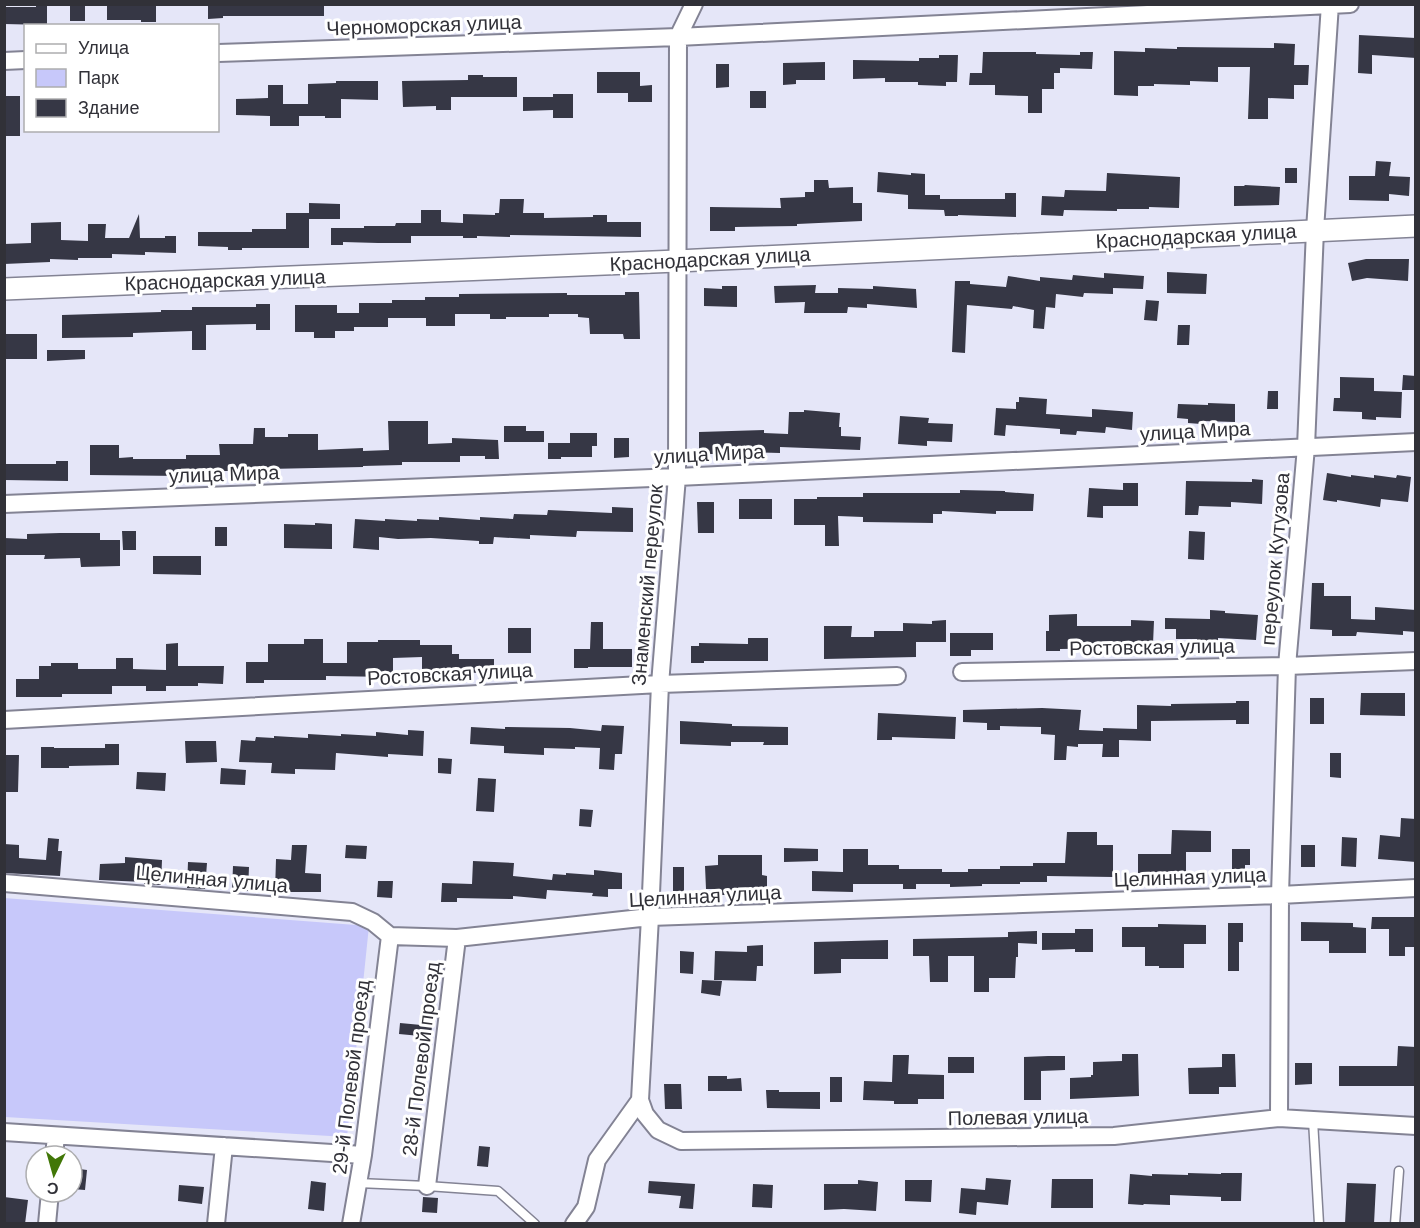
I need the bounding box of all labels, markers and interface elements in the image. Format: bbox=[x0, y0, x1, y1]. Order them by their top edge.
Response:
street label: Черноморская улица bbox=[326, 11, 523, 39]
legend bbox=[24, 24, 219, 132]
text: Улица bbox=[78, 38, 130, 58]
text: Парк bbox=[78, 68, 119, 88]
text: Здание bbox=[78, 98, 139, 118]
street label: Краснодарская улица bbox=[1095, 220, 1298, 252]
street label: Краснодарская улица bbox=[609, 243, 812, 275]
street label: Краснодарская улица bbox=[124, 265, 327, 295]
street label: улица Мира bbox=[1139, 417, 1252, 445]
street label: улица Мира bbox=[653, 440, 766, 468]
street label: улица Мира bbox=[168, 461, 281, 487]
street label: переулок Кутузова bbox=[1256, 471, 1294, 646]
street label: Знаменский переулок bbox=[627, 483, 667, 687]
street label: Ростовская улица bbox=[1069, 635, 1236, 659]
street label: Ростовская улица bbox=[367, 659, 534, 689]
street label: Целинная улица bbox=[135, 861, 290, 897]
street label: Целинная улица bbox=[1113, 863, 1268, 891]
street label: Целинная улица bbox=[628, 881, 783, 911]
street label: 28-й Полевой проезд bbox=[398, 960, 444, 1158]
street label: 29-й Полевой проезд bbox=[328, 978, 374, 1176]
street label: Полевая улица bbox=[947, 1105, 1089, 1129]
north arrow bbox=[24, 1144, 84, 1204]
text: С bbox=[46, 1179, 59, 1197]

